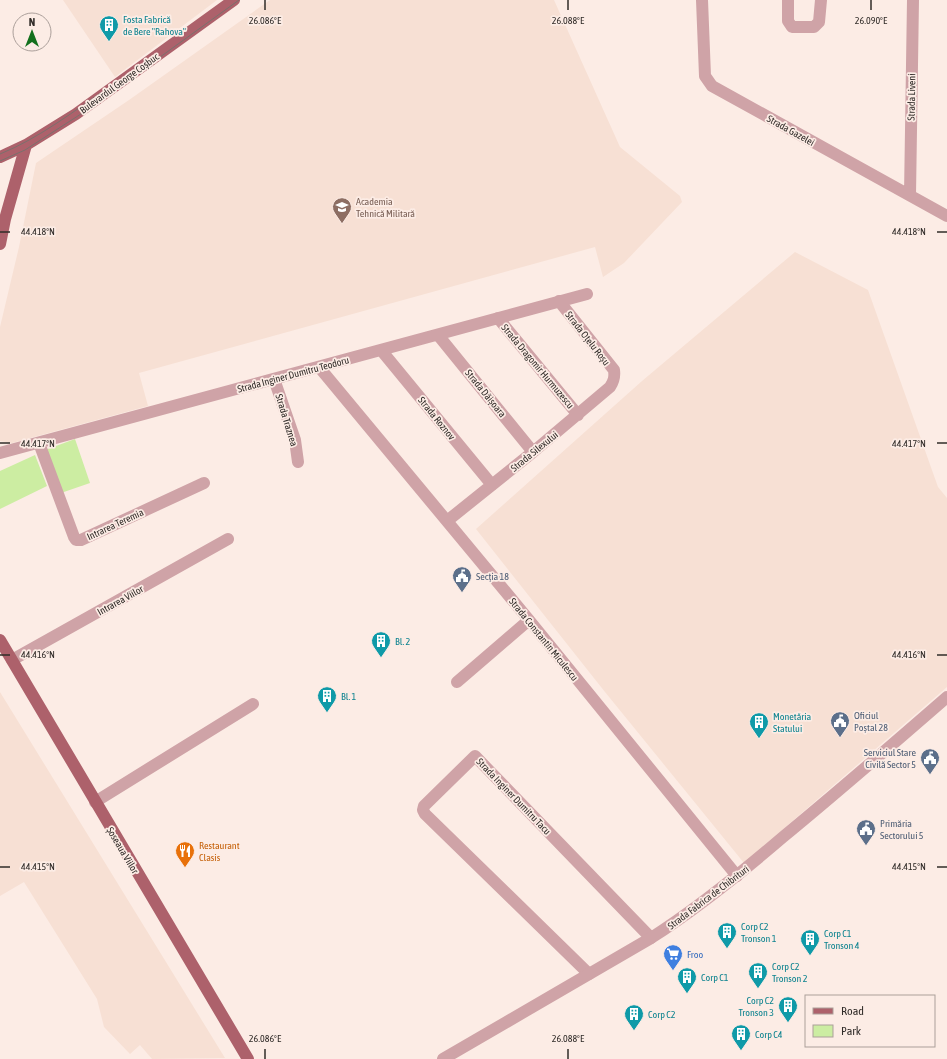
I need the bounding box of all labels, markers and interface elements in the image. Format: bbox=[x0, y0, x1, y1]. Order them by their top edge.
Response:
north arrow bbox=[12, 12, 52, 52]
building icon: Fosta Fabrică de Bere "Rahova" bbox=[98, 14, 120, 42]
place label: Fosta Fabrică de Bere "Rahova" bbox=[123, 14, 186, 37]
text: 26.086°E bbox=[249, 15, 282, 26]
text: 26.088°E bbox=[552, 15, 585, 26]
text: 26.090°E bbox=[855, 15, 888, 26]
text: N bbox=[29, 16, 35, 28]
street label: Bulevardul George Coșbuc bbox=[78, 51, 161, 116]
street label: Strada Liveni bbox=[906, 73, 917, 121]
street label: Strada Gazelei bbox=[765, 113, 816, 148]
school or university icon: Academia Tehnică Militară bbox=[331, 196, 353, 224]
place label: Academia Tehnică Militară bbox=[356, 196, 415, 219]
text: 44.418°N bbox=[21, 226, 55, 237]
text: 44.418°N bbox=[892, 226, 926, 237]
street label: Strada Oțelu Roșu bbox=[563, 309, 612, 368]
street label: Strada Dragomir Hurmuzescu bbox=[499, 322, 576, 411]
street label: Strada Inginer Dumitru Teodoru bbox=[236, 354, 350, 395]
street label: Strada Dăișoara bbox=[463, 367, 508, 420]
street label: Strada Traznea bbox=[273, 393, 300, 448]
street label: Strada Roznov bbox=[416, 395, 457, 442]
street label: Strada Silexului bbox=[509, 429, 560, 474]
text: 44.417°N bbox=[21, 438, 55, 449]
text: 44.417°N bbox=[892, 438, 926, 449]
street label: Intrarea Teremia bbox=[85, 506, 146, 542]
public building icon: Secția 18 bbox=[451, 565, 473, 593]
place label: Secția 18 bbox=[476, 571, 509, 582]
street label: Intrarea Viilor bbox=[95, 583, 146, 618]
street label: Strada Constantin Miculescu bbox=[507, 596, 580, 683]
building icon: Bl. 2 bbox=[370, 630, 392, 658]
place label: Bl. 2 bbox=[395, 636, 411, 647]
text: 44.416°N bbox=[21, 649, 55, 660]
text: 44.416°N bbox=[892, 649, 926, 660]
building icon: Bl. 1 bbox=[316, 685, 338, 713]
place label: Bl. 1 bbox=[341, 691, 357, 702]
public building icon: Oficiul Poștal 28 bbox=[829, 710, 851, 738]
place label: Oficiul Poștal 28 bbox=[854, 710, 888, 733]
building icon: Monetăria Statului bbox=[748, 711, 770, 739]
place label: Monetăria Statului bbox=[773, 711, 812, 734]
place label: Serviciul Stare Civilă Sector 5 bbox=[864, 747, 916, 770]
public building icon: Serviciul Stare Civilă Sector 5 bbox=[919, 747, 941, 775]
street label: Strada Inginer Dumitru Tacu bbox=[474, 756, 553, 837]
public building icon: Primăria Sectorului 5 bbox=[855, 818, 877, 846]
place label: Primăria Sectorului 5 bbox=[880, 818, 924, 841]
street label: Șoseaua Viilor bbox=[104, 825, 141, 876]
restaurant icon: Restaurant Clasis bbox=[174, 840, 196, 868]
place label: Restaurant Clasis bbox=[199, 840, 240, 863]
text: 44.415°N bbox=[21, 861, 55, 872]
text: 44.415°N bbox=[892, 861, 926, 872]
street label: Strada Fabrica de Chibrituri bbox=[666, 863, 751, 931]
building icon: Corp C2 Tronson 1 bbox=[716, 921, 738, 949]
place label: Corp C2 Tronson 1 bbox=[741, 921, 777, 944]
building icon: Corp C1 Tronson 4 bbox=[799, 928, 821, 956]
place label: Corp C1 Tronson 4 bbox=[824, 928, 860, 951]
supermarket icon: Froo bbox=[662, 943, 684, 971]
place label: Froo bbox=[687, 949, 703, 960]
building icon: Corp C2 Tronson 2 bbox=[747, 961, 769, 989]
place label: Corp C2 Tronson 2 bbox=[772, 961, 808, 984]
building icon: Corp C1 bbox=[676, 966, 698, 994]
place label: Corp C1 bbox=[701, 972, 729, 983]
place label: Corp C2 Tronson 3 bbox=[739, 995, 774, 1018]
building icon: Corp C2 Tronson 3 bbox=[777, 995, 799, 1023]
legend bbox=[805, 995, 935, 1047]
building icon: Corp C2 bbox=[623, 1003, 645, 1031]
text: Road bbox=[841, 1004, 864, 1018]
place label: Corp C2 bbox=[648, 1009, 676, 1020]
building icon: Corp C4 bbox=[730, 1023, 752, 1051]
text: Park bbox=[841, 1024, 862, 1038]
place label: Corp C4 bbox=[755, 1029, 783, 1040]
text: 26.086°E bbox=[249, 1033, 282, 1044]
text: 26.088°E bbox=[552, 1033, 585, 1044]

